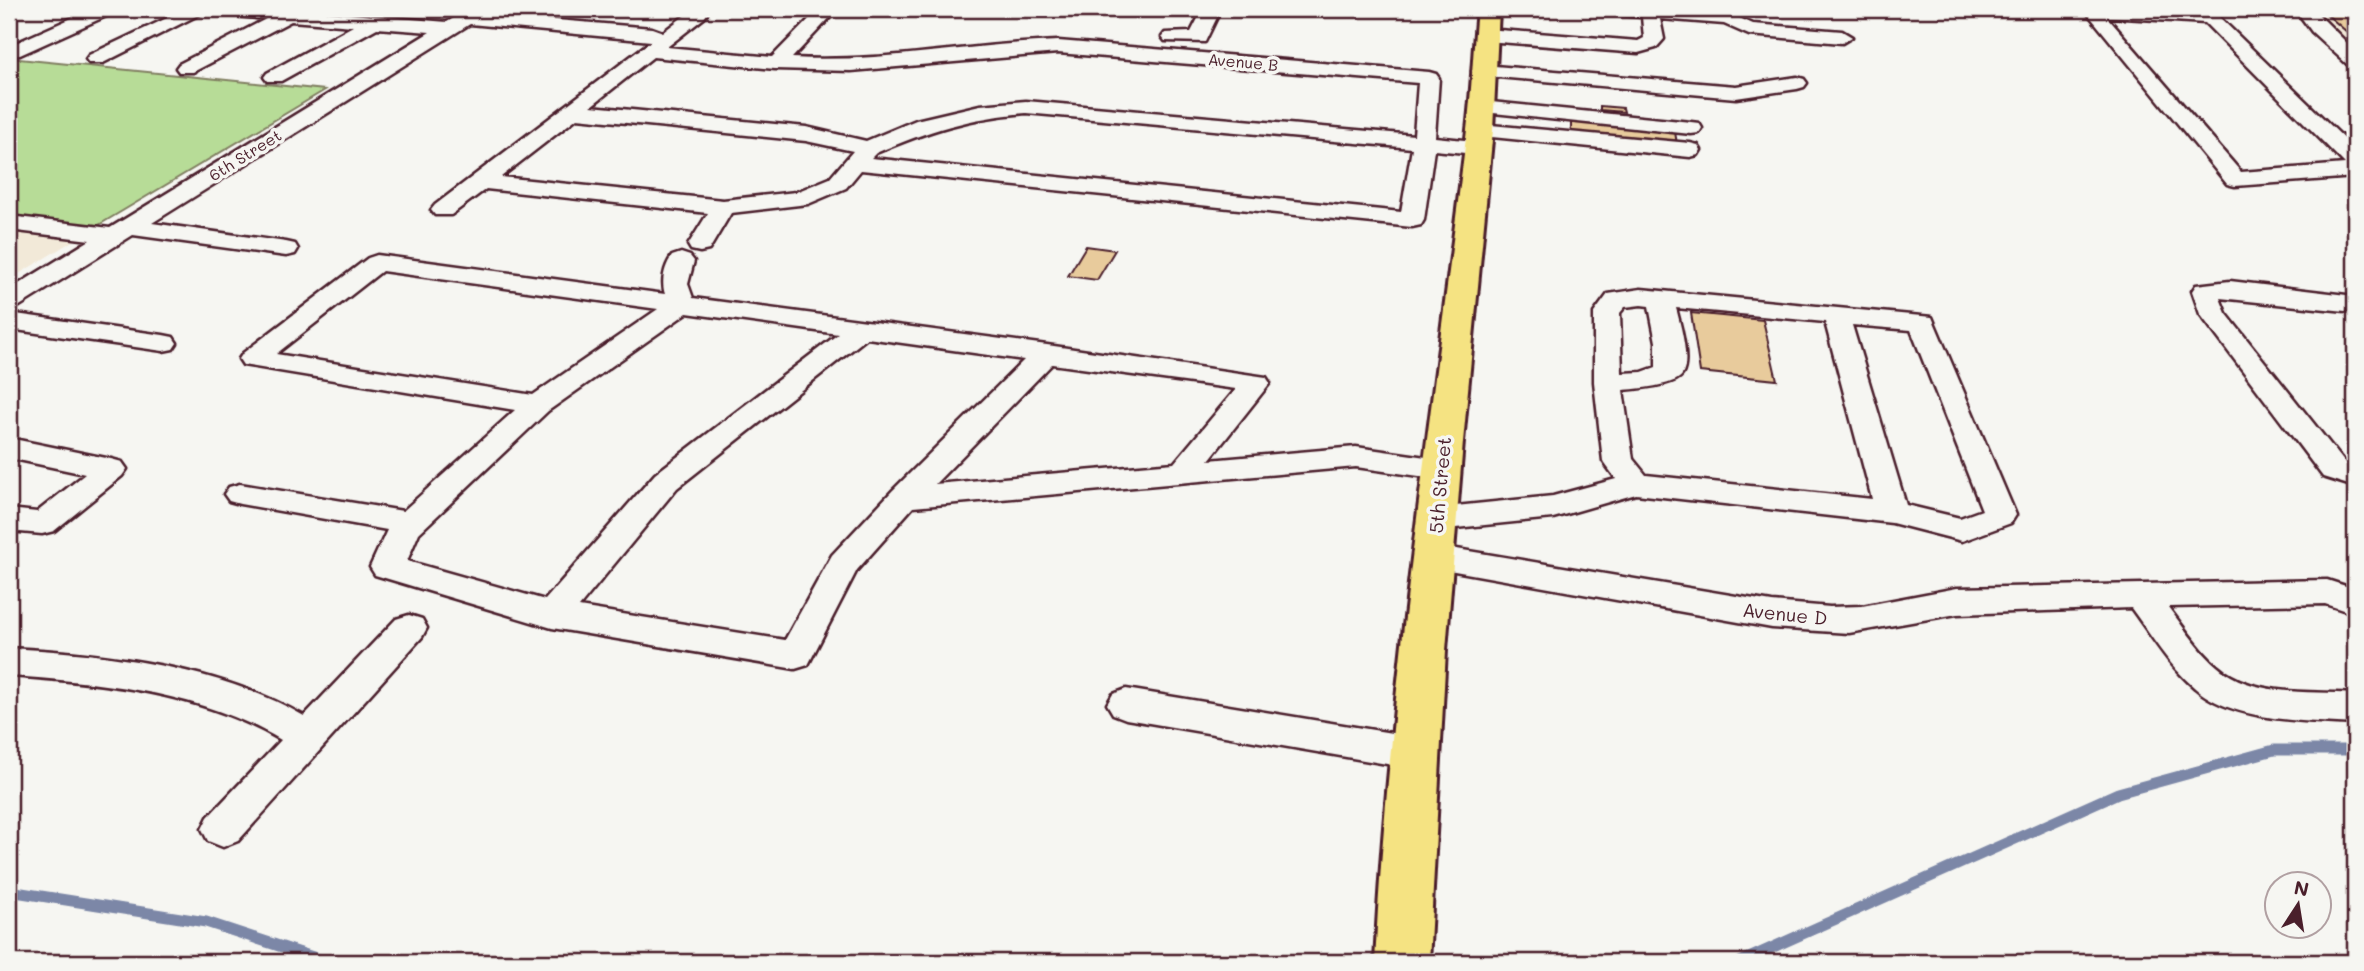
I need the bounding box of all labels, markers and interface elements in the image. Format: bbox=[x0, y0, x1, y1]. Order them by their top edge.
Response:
street label: Avenue B bbox=[1207, 48, 1279, 75]
street label: 6th Street bbox=[204, 124, 285, 185]
street label: 5th Street bbox=[1423, 436, 1456, 534]
street label: Avenue D bbox=[1742, 597, 1829, 630]
north arrow bbox=[2262, 870, 2332, 940]
text: N bbox=[2292, 874, 2311, 902]

